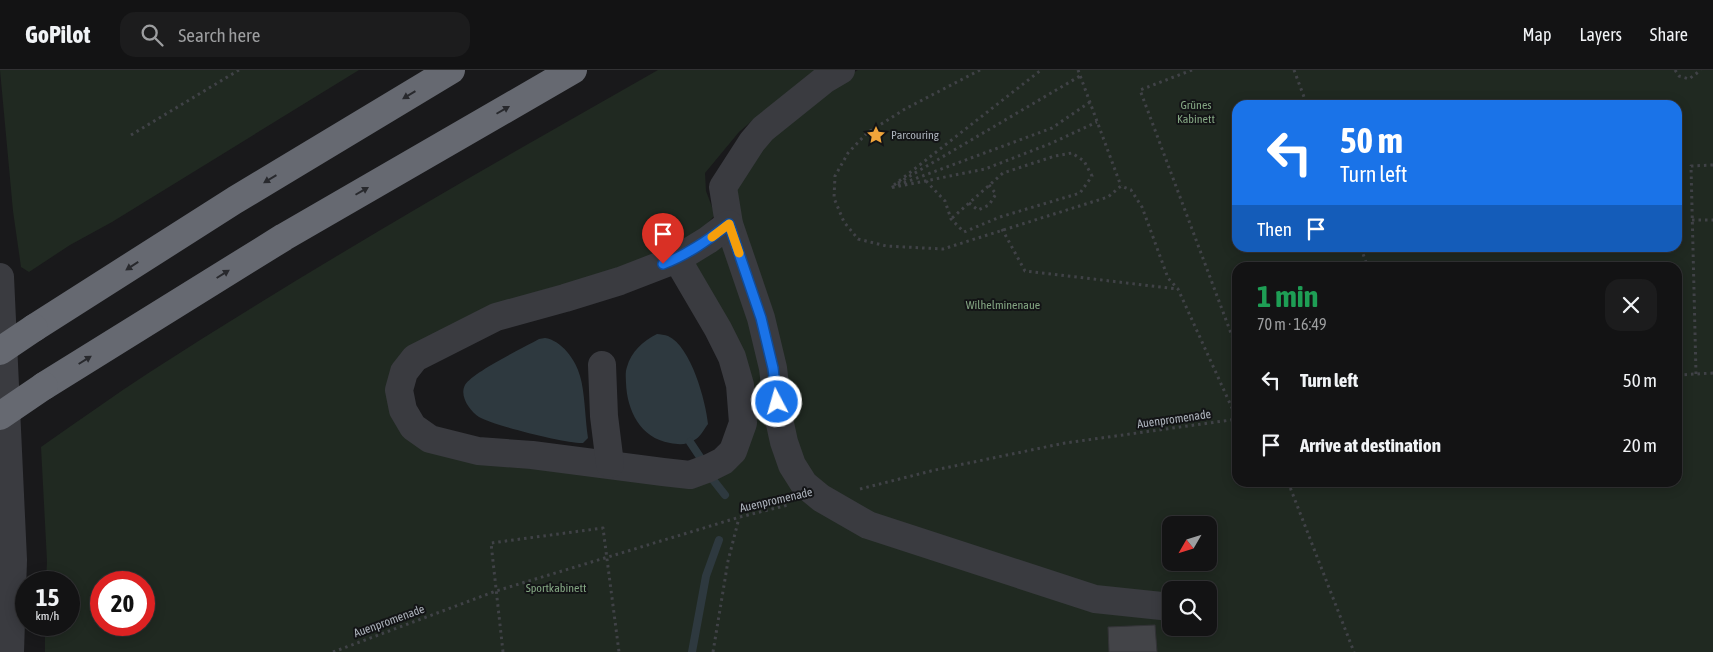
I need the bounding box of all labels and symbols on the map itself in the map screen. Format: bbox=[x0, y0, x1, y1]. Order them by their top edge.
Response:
one-way arrow bbox=[402, 91, 415, 100]
park label: Grünes Kabinett bbox=[1177, 98, 1215, 126]
one-way arrow bbox=[497, 105, 510, 114]
place icon: Parcouring bbox=[865, 124, 887, 146]
place label: Parcouring bbox=[891, 128, 940, 142]
one-way arrow bbox=[263, 175, 276, 184]
one-way arrow bbox=[355, 187, 370, 195]
pin bbox=[642, 213, 684, 264]
one-way arrow bbox=[126, 261, 139, 270]
one-way arrow bbox=[216, 270, 229, 279]
park label: Wilhelminenaue bbox=[966, 298, 1040, 312]
one-way arrow bbox=[78, 356, 92, 365]
position arrow bbox=[750, 375, 802, 427]
street label: Auenpromenade bbox=[1136, 407, 1212, 431]
street label: Auenpromenade bbox=[738, 485, 814, 515]
north arrow bbox=[1162, 516, 1218, 571]
speed limit sign: 20 bbox=[90, 571, 155, 636]
park label: Sportkabinett bbox=[526, 581, 587, 595]
street label: Auenpromenade bbox=[352, 602, 426, 640]

